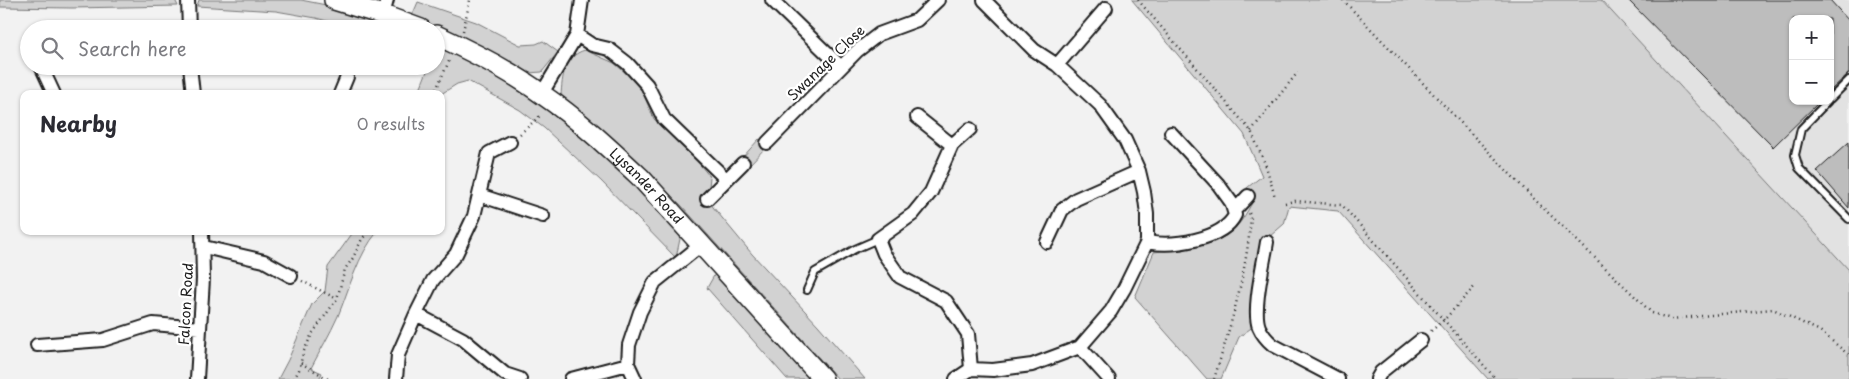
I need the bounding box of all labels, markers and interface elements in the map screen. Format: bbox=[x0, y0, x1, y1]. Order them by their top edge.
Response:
map controls bbox=[1789, 15, 1834, 105]
button: + bbox=[1789, 15, 1834, 60]
search box bbox=[20, 20, 445, 75]
street label: Swanage Close bbox=[782, 20, 869, 105]
icon: search bbox=[38, 34, 66, 62]
text: Search here bbox=[78, 34, 187, 62]
button: − bbox=[1789, 60, 1834, 105]
text: Nearby bbox=[40, 107, 117, 139]
text: 0 results bbox=[357, 111, 425, 135]
street label: Lysander Road bbox=[605, 143, 689, 228]
street label: Falcon Road bbox=[173, 262, 198, 346]

